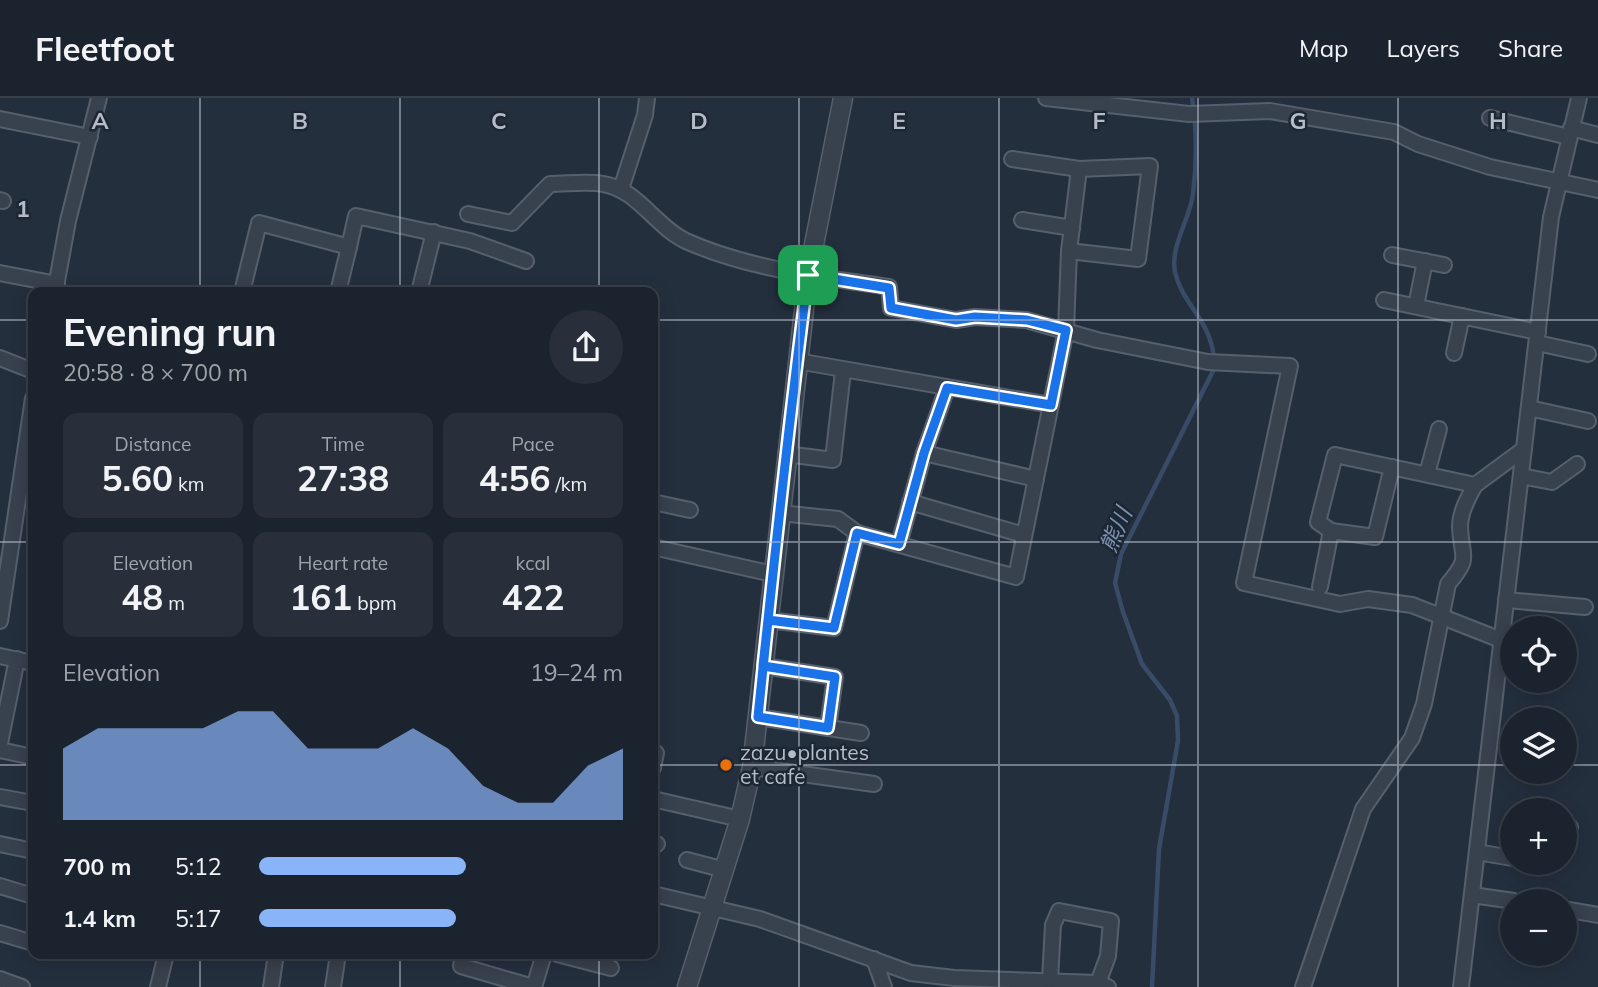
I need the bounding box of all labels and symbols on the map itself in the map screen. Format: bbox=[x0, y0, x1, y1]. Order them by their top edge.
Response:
text: A bbox=[91, 106, 109, 135]
text: B bbox=[292, 106, 308, 135]
text: C bbox=[491, 106, 507, 135]
text: D bbox=[690, 106, 708, 135]
text: E bbox=[892, 106, 906, 135]
text: F bbox=[1092, 106, 1106, 135]
text: G bbox=[1289, 106, 1307, 135]
text: H bbox=[1489, 106, 1507, 135]
text: 1 bbox=[16, 194, 30, 223]
pin bbox=[778, 245, 838, 305]
water label: 熊川 bbox=[1093, 500, 1139, 557]
place label: zazu•plantes et cafe bbox=[740, 739, 869, 789]
marker: zazu•plantes et cafe bbox=[718, 757, 734, 773]

